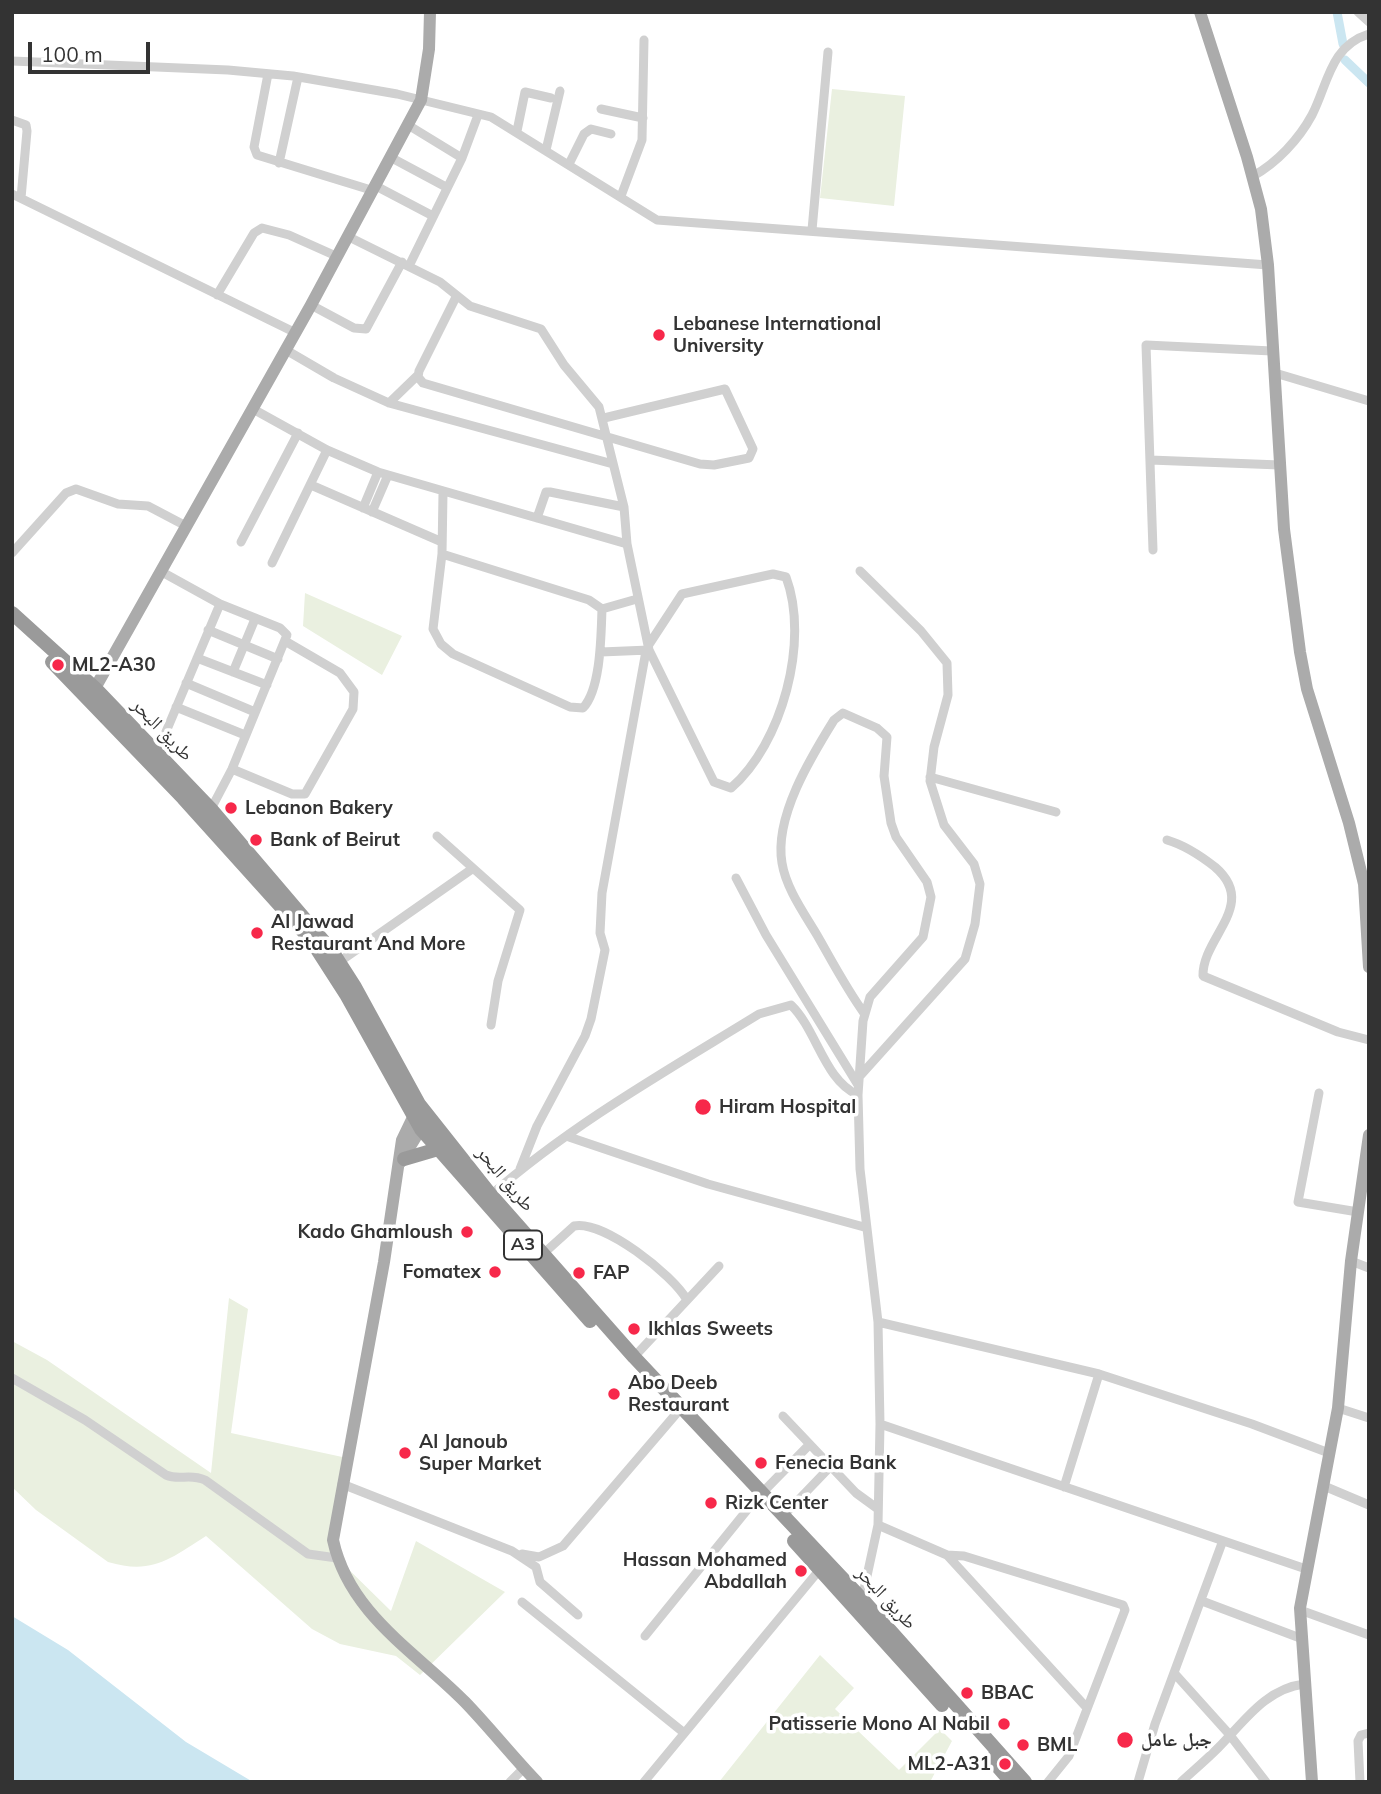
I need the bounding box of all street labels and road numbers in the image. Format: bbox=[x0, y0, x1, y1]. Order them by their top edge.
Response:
street label: طريق البحر bbox=[127, 694, 197, 766]
street label: طريق البحر bbox=[471, 1142, 539, 1216]
road number: A3 bbox=[504, 1230, 542, 1260]
street label: طريق البحر bbox=[851, 1562, 921, 1634]

